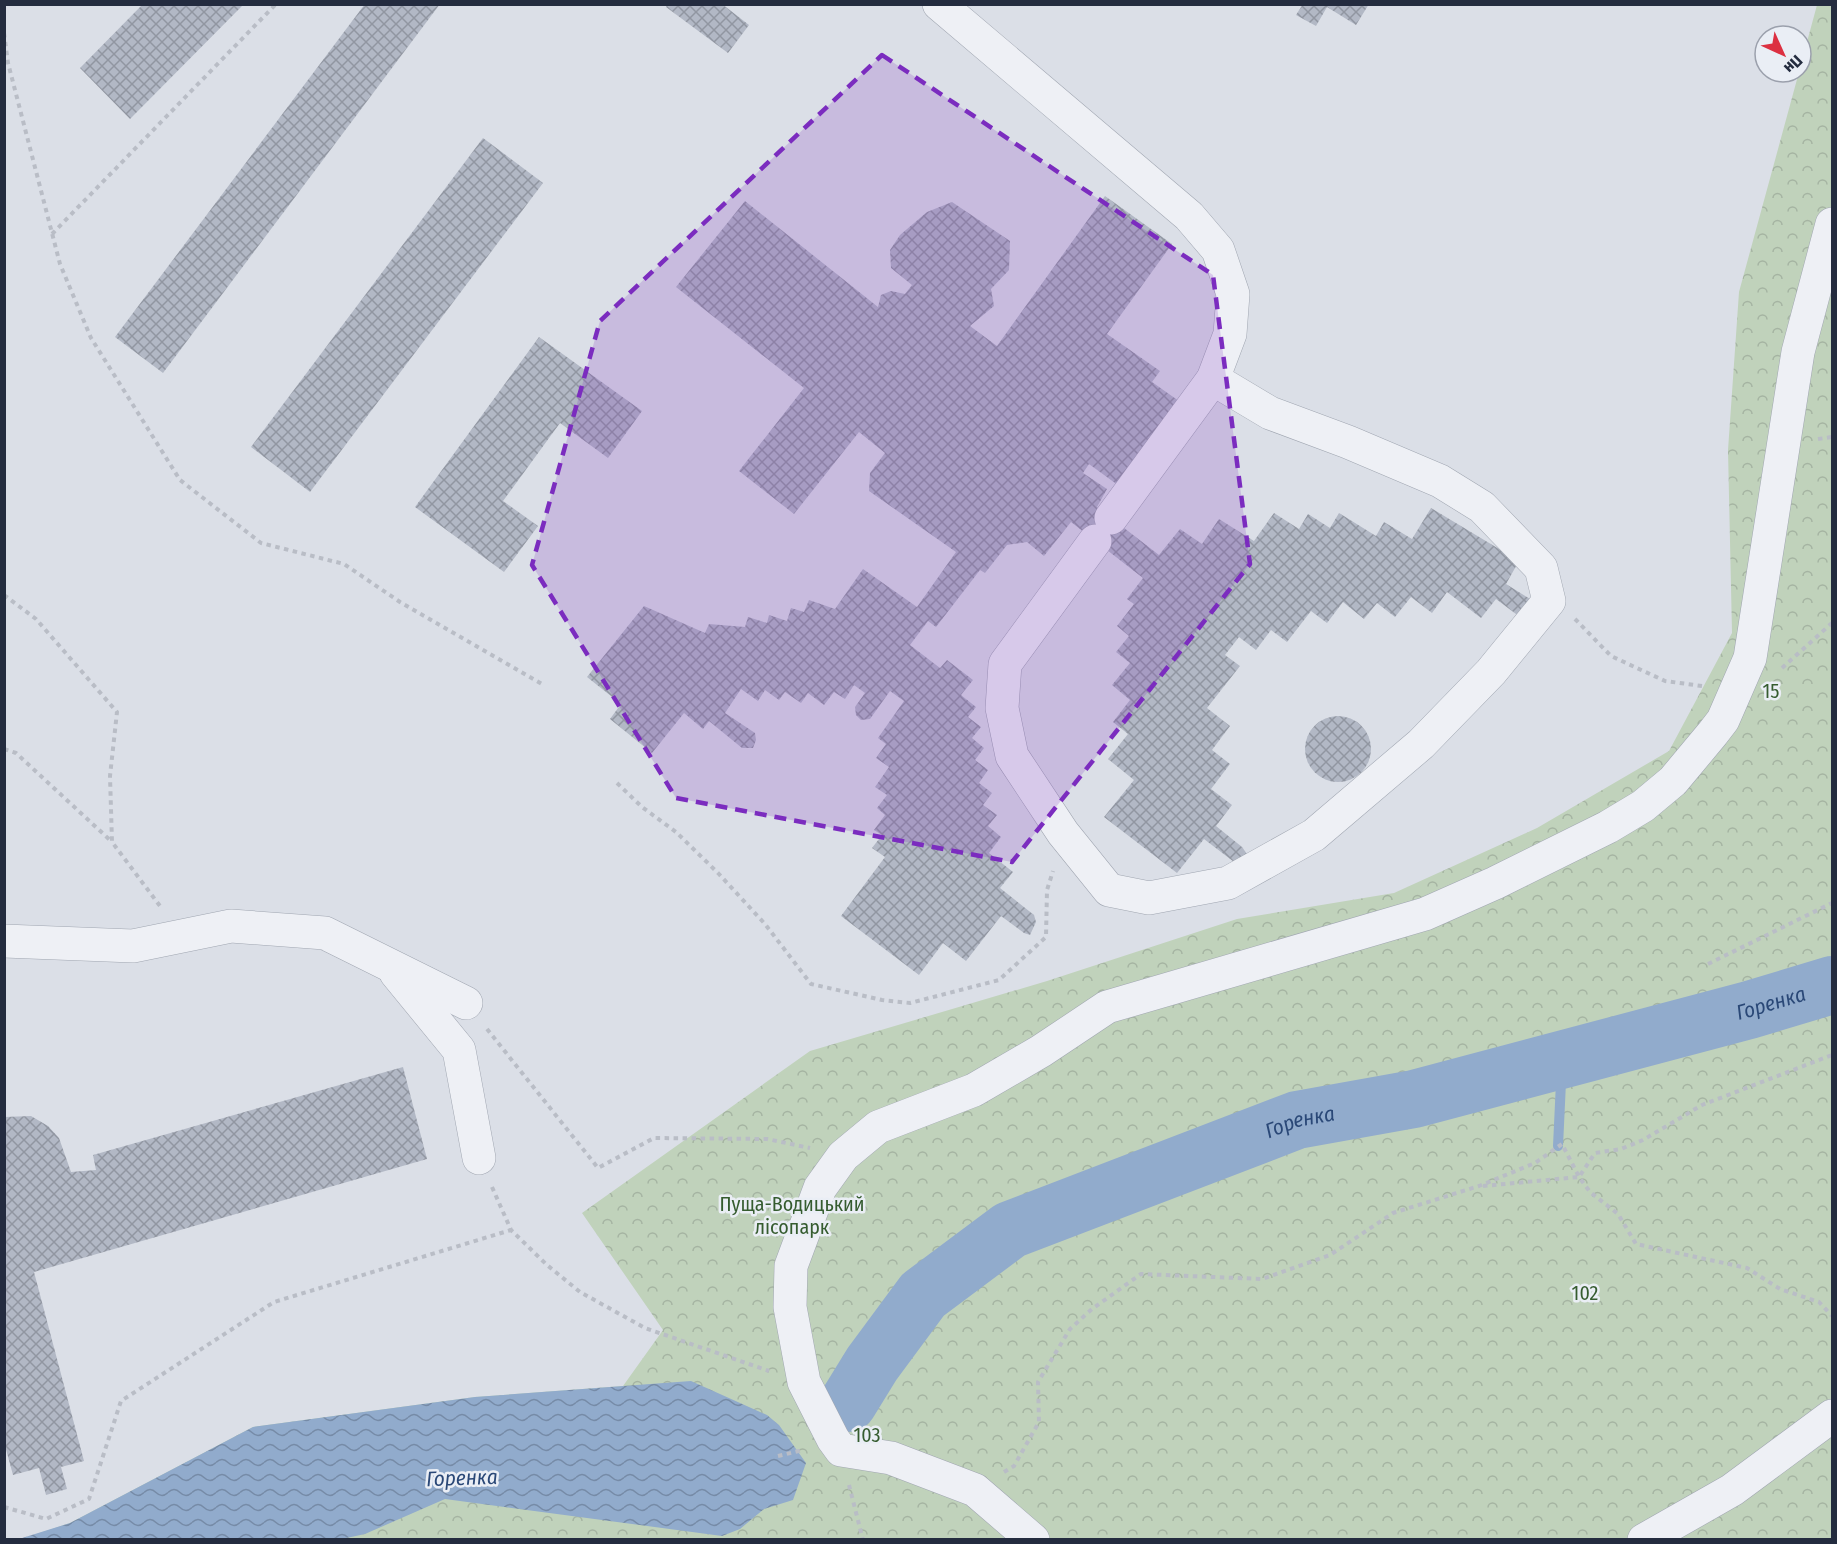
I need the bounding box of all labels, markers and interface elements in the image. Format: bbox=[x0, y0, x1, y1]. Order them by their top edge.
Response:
north arrow bbox=[1753, 24, 1813, 84]
text: Пн bbox=[1780, 51, 1806, 77]
park label: 15 bbox=[1763, 679, 1779, 703]
water label: Горенка bbox=[1733, 981, 1809, 1026]
water label: Горенка bbox=[1261, 1100, 1337, 1144]
park label: Пуща-Водицький лісопарк bbox=[719, 1192, 865, 1239]
park label: 102 bbox=[1572, 1281, 1599, 1305]
park label: 103 bbox=[853, 1423, 881, 1447]
water label: Горенка bbox=[426, 1464, 498, 1492]

